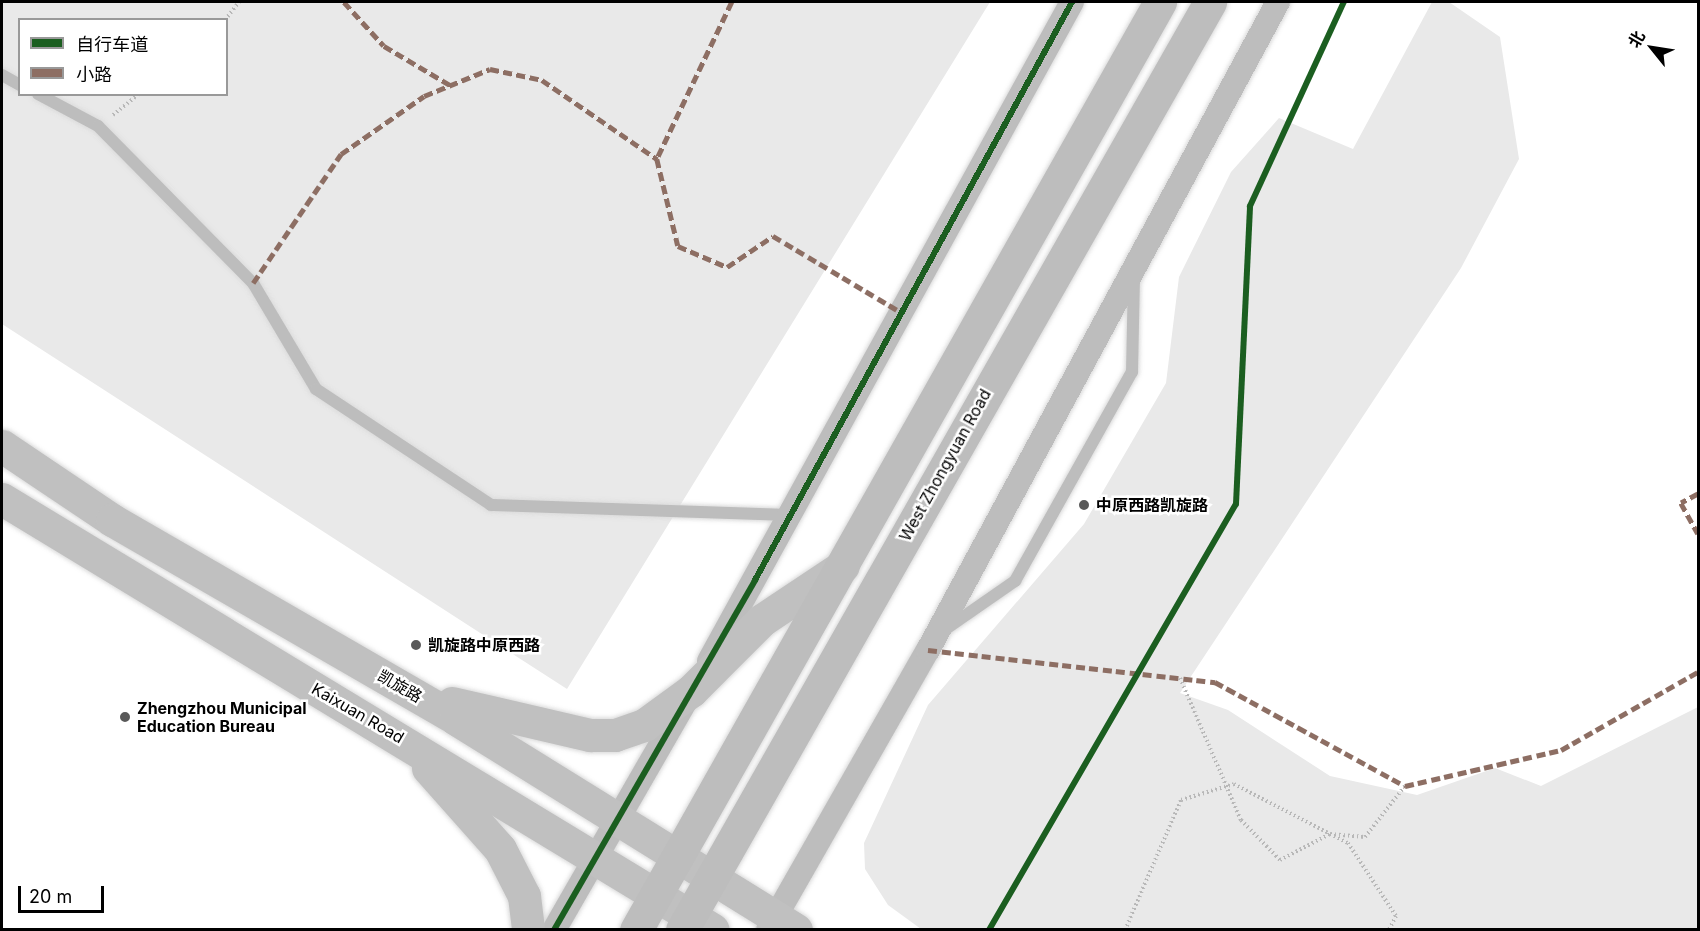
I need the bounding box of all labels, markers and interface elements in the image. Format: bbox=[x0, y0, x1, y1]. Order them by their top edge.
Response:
legend bbox=[18, 18, 228, 96]
north arrow bbox=[1622, 18, 1682, 78]
text: 北 bbox=[1624, 27, 1649, 51]
text: 自行车道 bbox=[76, 34, 148, 55]
text: 小路 bbox=[76, 64, 112, 85]
street label: West Zhongyuan Road bbox=[895, 386, 995, 544]
place label: 中原西路凯旋路 bbox=[1096, 495, 1208, 515]
marker: 中原西路凯旋路 bbox=[1077, 498, 1091, 512]
place label: 凯旋路中原西路 bbox=[428, 635, 540, 655]
marker: 凯旋路中原西路 bbox=[409, 638, 423, 652]
street label: 凯旋路 bbox=[374, 666, 426, 706]
street label: Kaixuan Road bbox=[308, 679, 408, 747]
place label: Zhengzhou Municipal Education Bureau bbox=[137, 698, 307, 736]
marker: Zhengzhou Municipal Education Bureau bbox=[118, 710, 132, 724]
scale bar bbox=[21, 874, 106, 912]
text: 20 m bbox=[29, 886, 72, 907]

